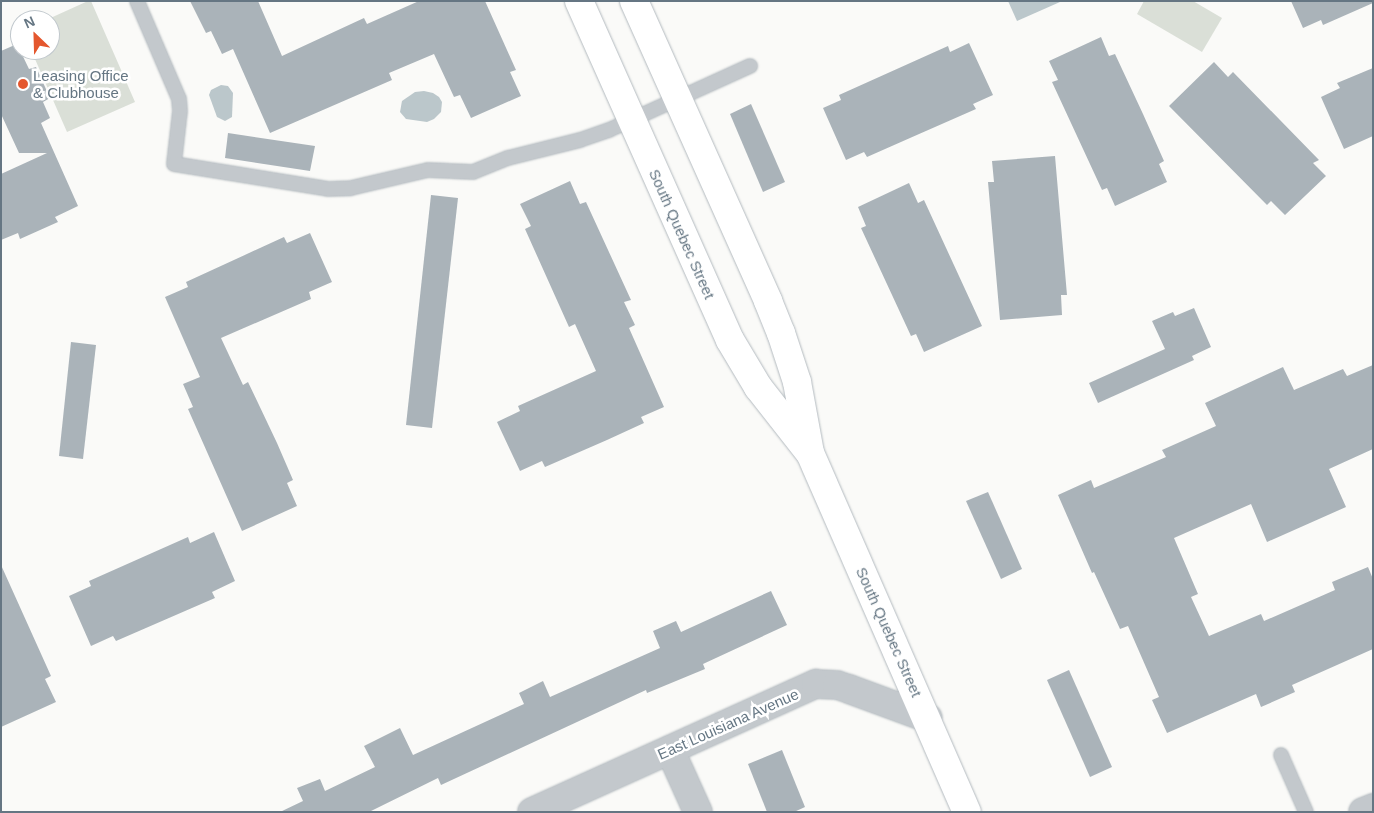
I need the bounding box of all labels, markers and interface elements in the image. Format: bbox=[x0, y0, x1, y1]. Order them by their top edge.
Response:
north arrow bbox=[10, 10, 60, 60]
text: N bbox=[21, 13, 37, 32]
place label: Leasing Office & Clubhouse bbox=[33, 66, 129, 101]
marker: Leasing Office & Clubhouse bbox=[17, 78, 29, 90]
street label: South Quebec Street bbox=[645, 166, 719, 302]
street label: South Quebec Street bbox=[852, 564, 926, 700]
street label: East Louisiana Avenue bbox=[654, 685, 802, 763]

